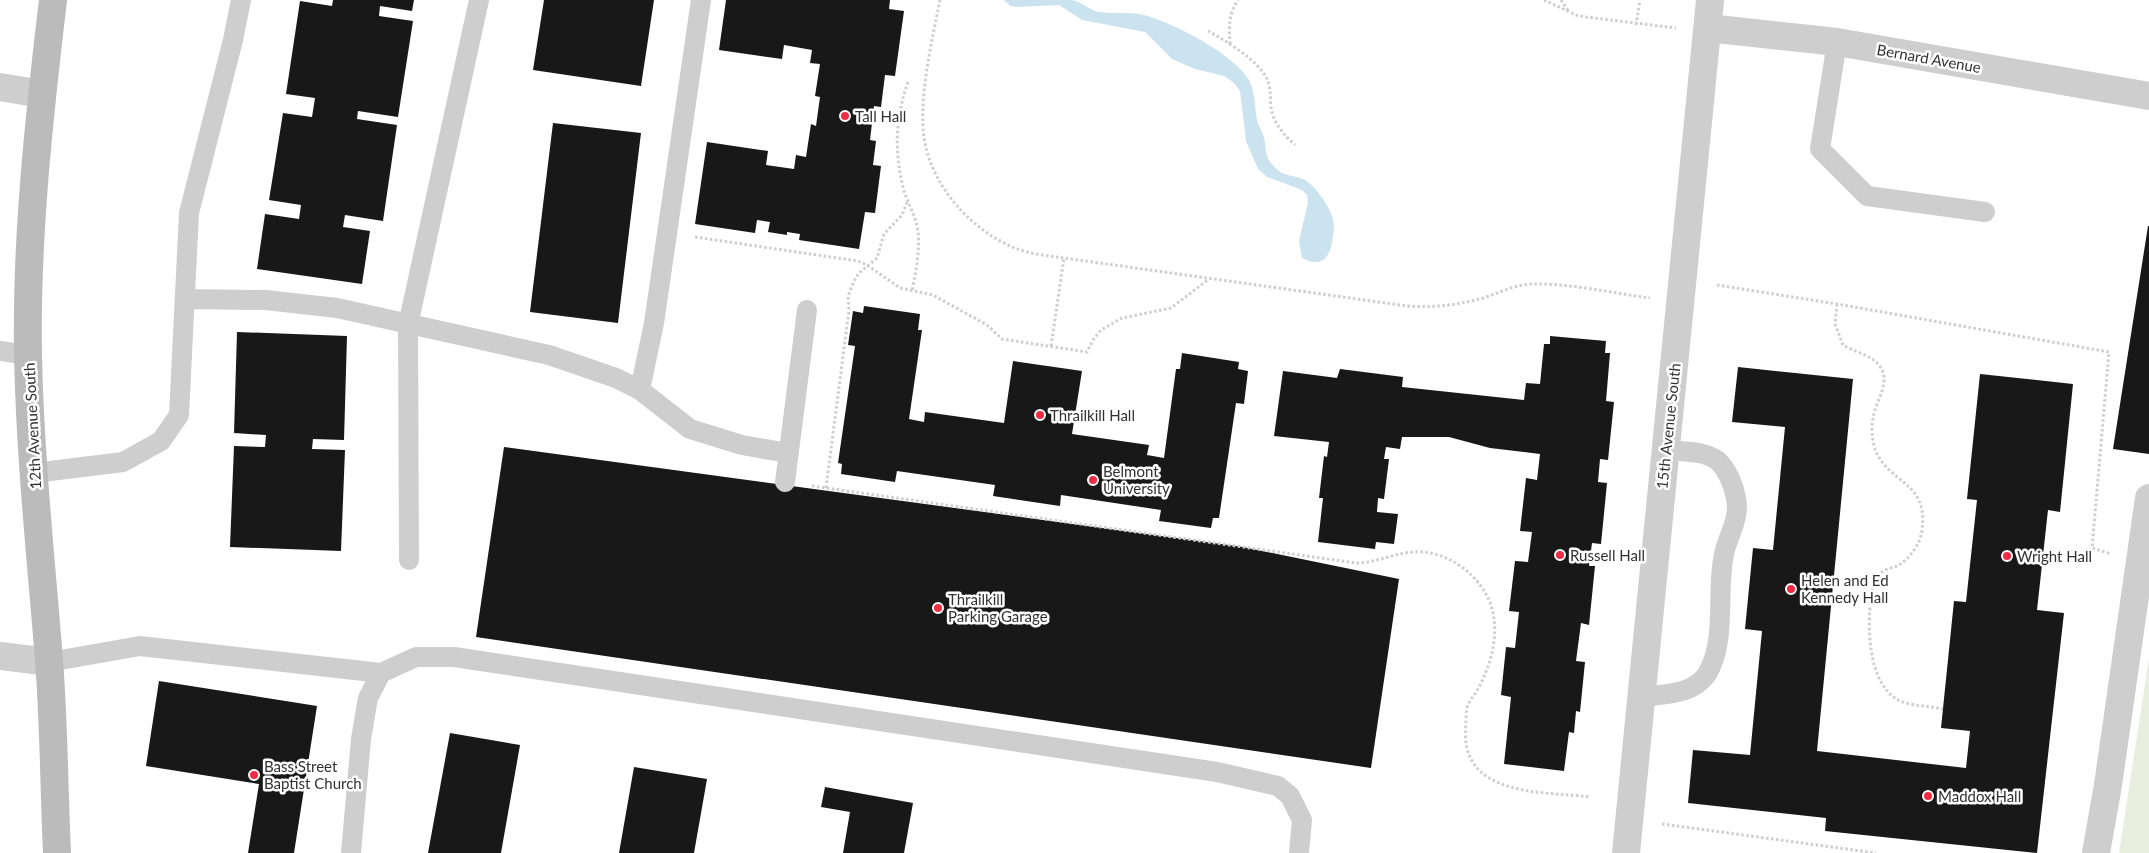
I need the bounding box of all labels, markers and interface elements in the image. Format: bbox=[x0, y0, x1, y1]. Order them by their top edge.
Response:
street label: Bernard Avenue bbox=[1876, 40, 1983, 76]
place label: Tall Hall bbox=[855, 107, 906, 125]
marker: Tall Hall bbox=[839, 110, 851, 122]
street label: 12th Avenue South bbox=[20, 362, 44, 490]
street label: 15th Avenue South bbox=[1652, 362, 1684, 490]
place label: Thrailkill Hall bbox=[1050, 406, 1135, 424]
marker: Thrailkill Hall bbox=[1034, 409, 1046, 421]
place label: Belmont University bbox=[1103, 462, 1170, 497]
marker: Belmont University bbox=[1087, 474, 1099, 486]
place label: Russell Hall bbox=[1570, 546, 1645, 564]
place label: Wright Hall bbox=[2017, 547, 2092, 565]
marker: Russell Hall bbox=[1554, 549, 1566, 561]
marker: Wright Hall bbox=[2001, 550, 2013, 562]
place label: Helen and Ed Kennedy Hall bbox=[1801, 571, 1889, 606]
marker: Helen and Ed Kennedy Hall bbox=[1785, 583, 1797, 595]
place label: Thrailkill Parking Garage bbox=[948, 590, 1048, 625]
marker: Thrailkill Parking Garage bbox=[932, 602, 944, 614]
place label: Bass Street Baptist Church bbox=[264, 757, 362, 792]
marker: Bass Street Baptist Church bbox=[248, 769, 260, 781]
place label: Maddox Hall bbox=[1938, 787, 2021, 805]
marker: Maddox Hall bbox=[1922, 790, 1934, 802]

